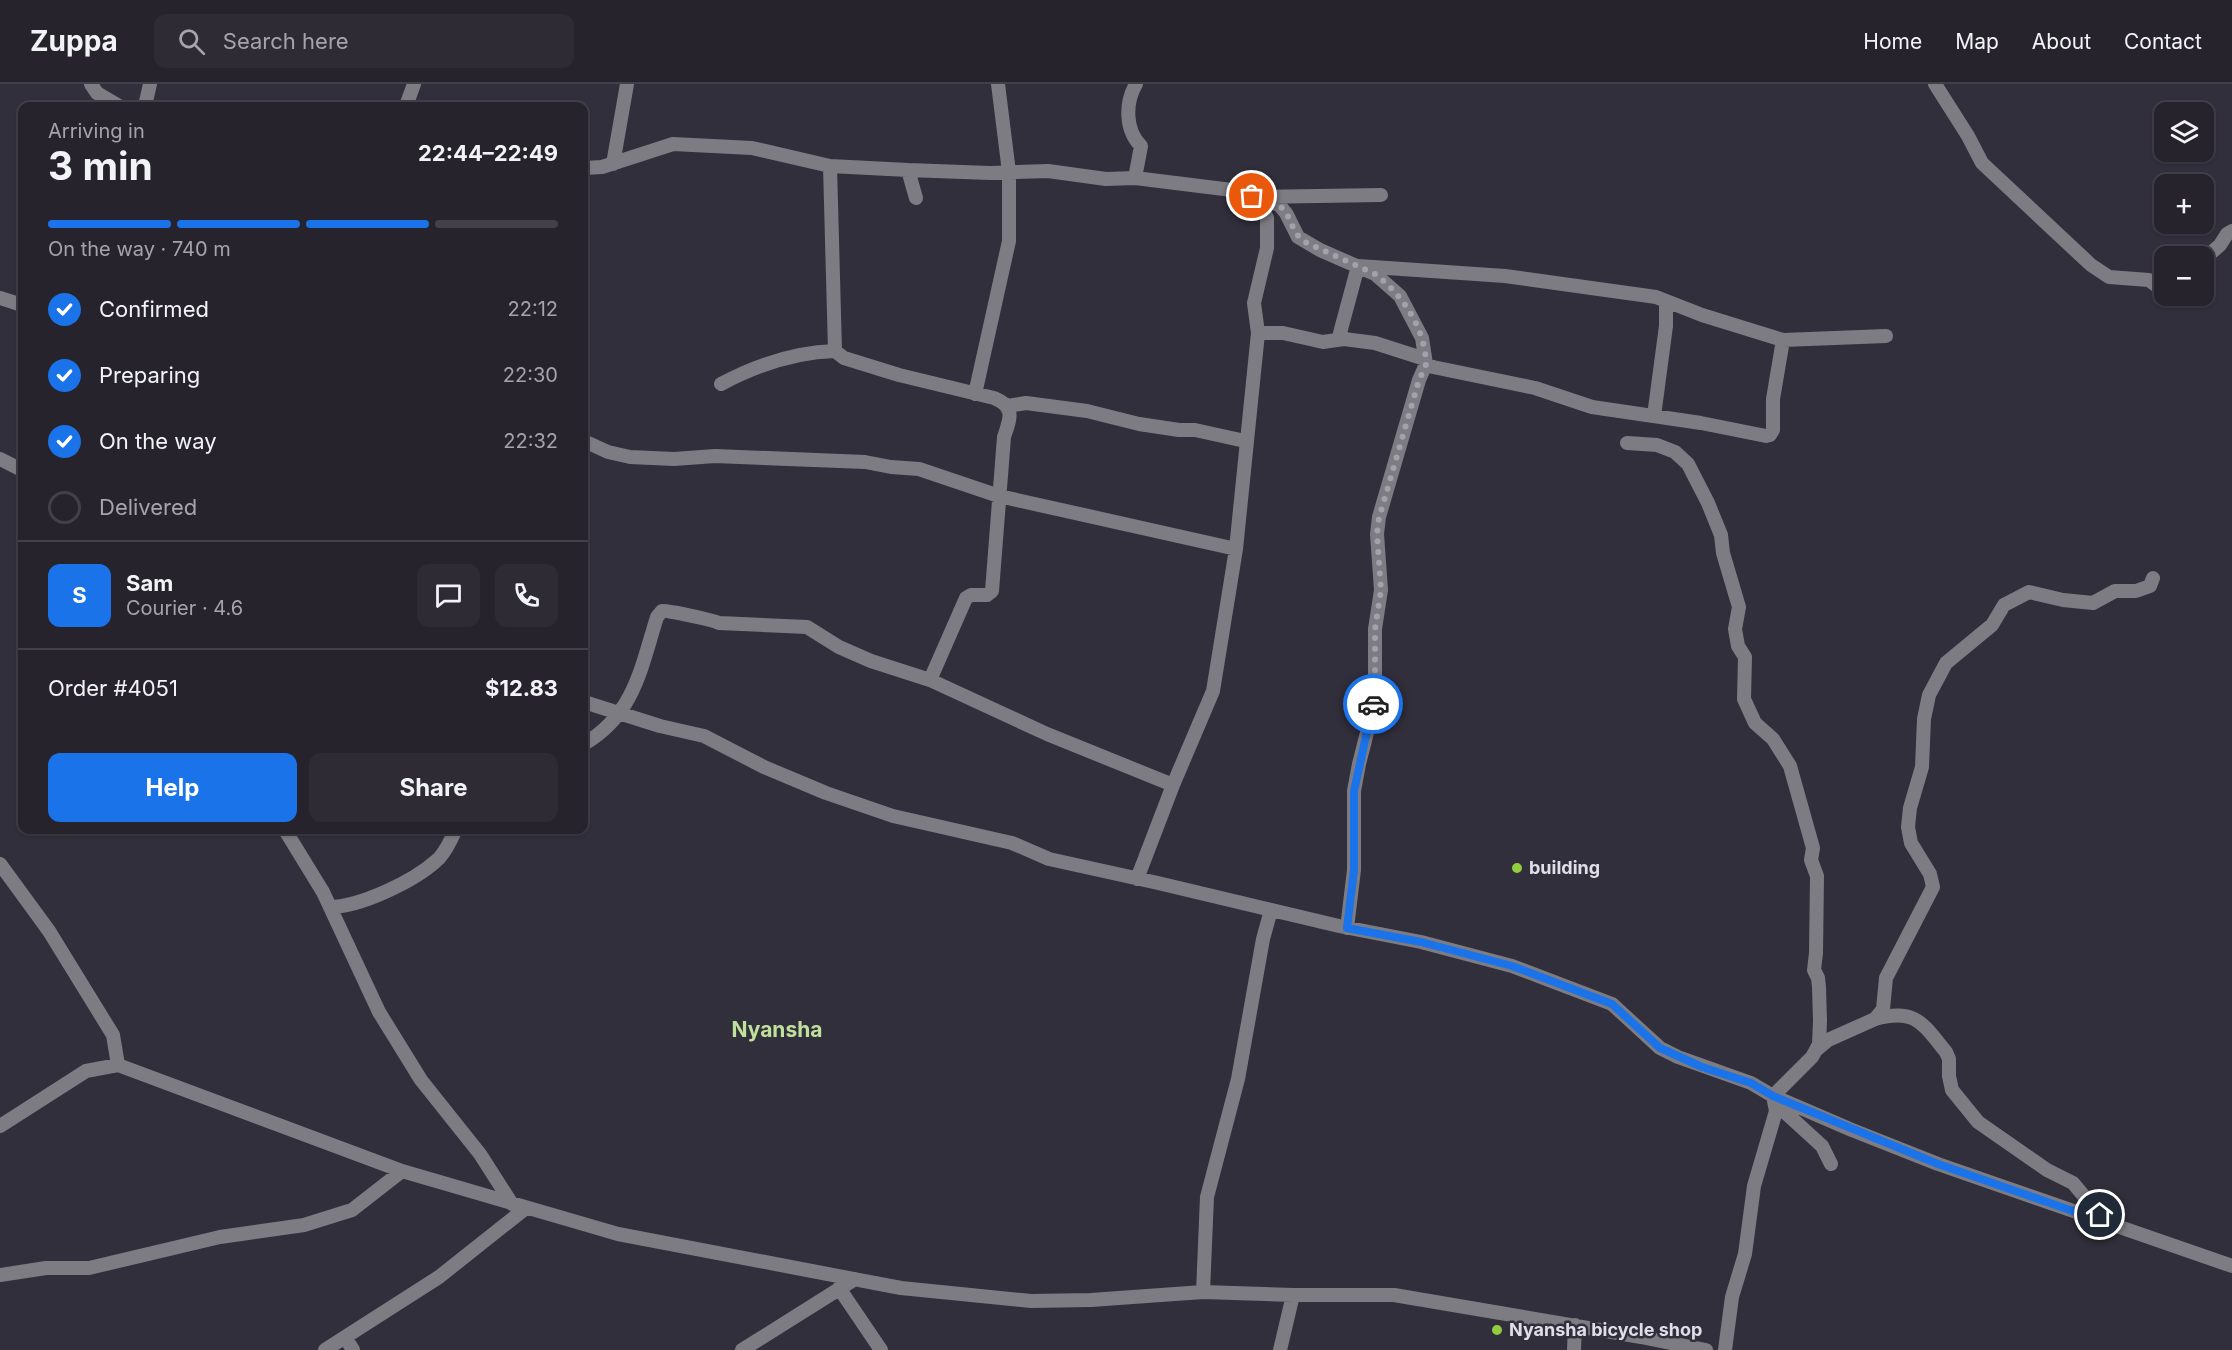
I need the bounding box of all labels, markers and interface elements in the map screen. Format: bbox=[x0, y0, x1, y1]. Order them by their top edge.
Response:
search box bbox=[154, 14, 574, 68]
text: Zuppa bbox=[30, 24, 118, 58]
icon: search bbox=[175, 25, 208, 58]
text: Search here bbox=[223, 28, 349, 54]
text: Home bbox=[1863, 29, 1922, 54]
text: Map bbox=[1955, 29, 1999, 54]
text: About bbox=[2032, 29, 2091, 54]
text: Contact bbox=[2124, 29, 2202, 54]
map controls bbox=[2154, 102, 2214, 306]
button: layers bbox=[2154, 102, 2214, 162]
text: Arriving in bbox=[48, 119, 145, 143]
text: 22:44–22:49 bbox=[418, 140, 558, 166]
text: 3 min bbox=[48, 142, 153, 189]
pin bbox=[1226, 170, 1277, 221]
button: + bbox=[2154, 174, 2214, 234]
icon: bag bbox=[1235, 179, 1268, 212]
text: On the way · 740 m bbox=[48, 237, 231, 261]
button: − bbox=[2154, 246, 2214, 306]
icon: check bbox=[48, 293, 81, 326]
text: Confirmed bbox=[99, 296, 209, 322]
text: 22:12 bbox=[508, 297, 558, 321]
icon: check bbox=[48, 359, 81, 392]
text: Preparing bbox=[99, 362, 200, 388]
text: 22:30 bbox=[503, 363, 558, 387]
icon: check bbox=[48, 425, 81, 458]
text: On the way bbox=[99, 428, 217, 454]
text: 22:32 bbox=[503, 429, 558, 453]
text: Delivered bbox=[99, 494, 197, 520]
button: chat bbox=[417, 564, 480, 627]
button: phone bbox=[495, 564, 558, 627]
text: Sam bbox=[126, 570, 173, 596]
text: S bbox=[72, 582, 87, 608]
text: Courier · 4.6 bbox=[126, 596, 243, 620]
courier bbox=[1343, 674, 1403, 734]
text: Order #4051 bbox=[48, 675, 178, 701]
text: $12.83 bbox=[485, 675, 558, 701]
icon: car bbox=[1357, 688, 1390, 721]
button: Help bbox=[48, 753, 297, 822]
button: Share bbox=[309, 753, 558, 822]
place label: building bbox=[1529, 857, 1600, 878]
marker: building bbox=[1510, 861, 1524, 875]
district label: Nyansha bbox=[732, 1017, 822, 1042]
pin bbox=[2074, 1189, 2125, 1240]
icon: home bbox=[2083, 1198, 2116, 1231]
place label: Nyansha bicycle shop bbox=[1509, 1319, 1702, 1340]
marker: Nyansha bicycle shop bbox=[1490, 1323, 1504, 1337]

